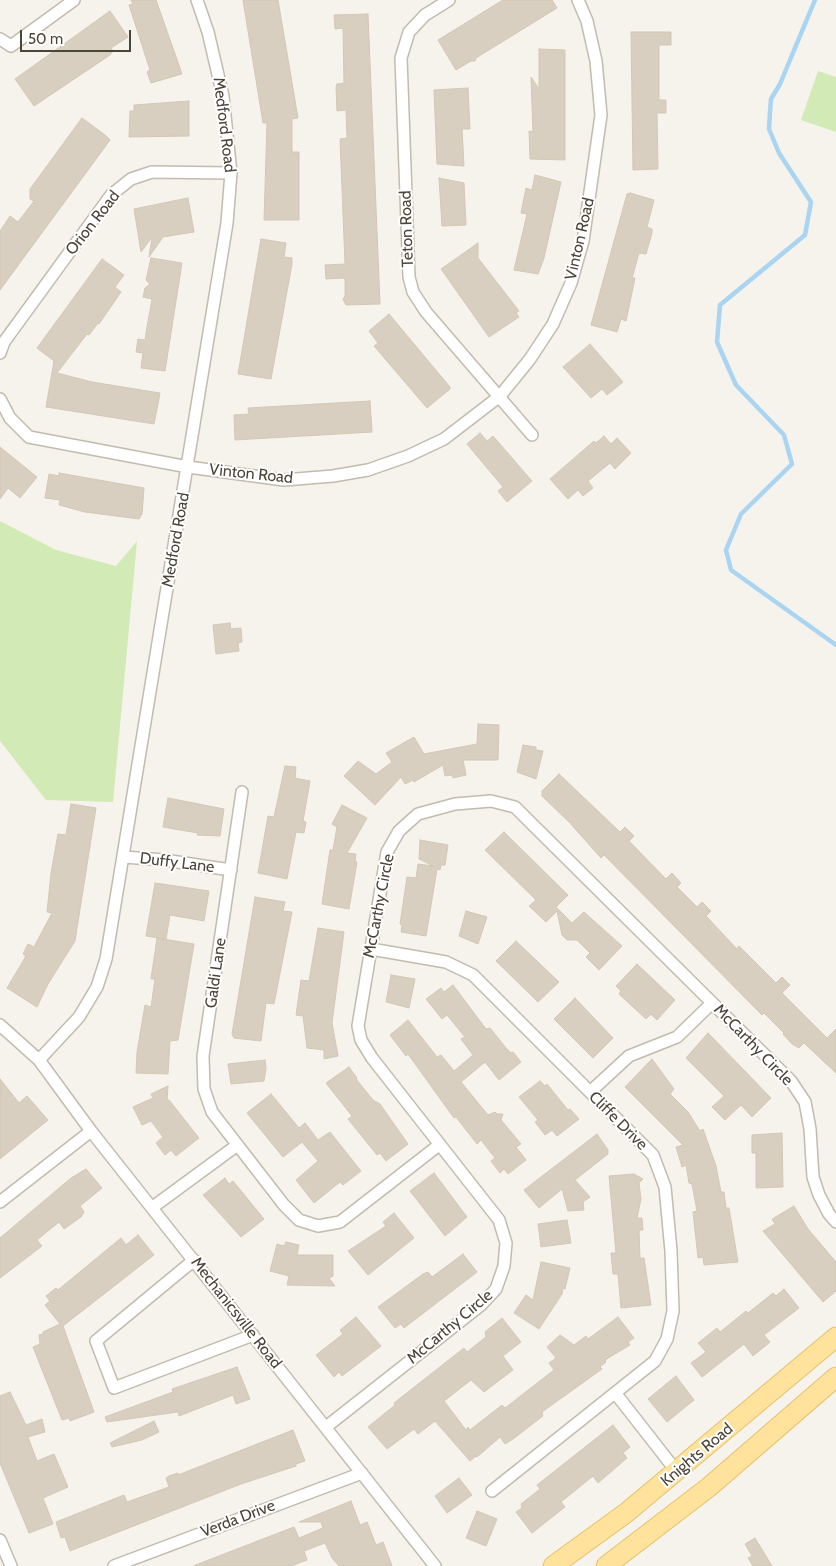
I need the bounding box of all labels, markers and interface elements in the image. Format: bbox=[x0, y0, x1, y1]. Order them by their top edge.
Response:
scale bar bbox=[22, 20, 134, 52]
text: 50 m bbox=[28, 30, 63, 48]
street label: Medford Road bbox=[209, 76, 239, 174]
street label: Orion Road bbox=[62, 187, 124, 259]
street label: Teton Road bbox=[396, 190, 418, 268]
street label: Vinton Road bbox=[561, 196, 599, 282]
street label: Vinton Road bbox=[208, 460, 294, 488]
street label: Medford Road bbox=[158, 491, 194, 589]
street label: Duffy Lane bbox=[139, 849, 215, 877]
street label: McCarthy Circle bbox=[359, 852, 399, 960]
street label: Galdi Lane bbox=[202, 937, 230, 1009]
street label: McCarthy Circle bbox=[709, 1000, 797, 1090]
street label: Cliffe Drive bbox=[585, 1088, 651, 1154]
street label: Mechanicsville Road bbox=[187, 1253, 285, 1373]
street label: McCarthy Circle bbox=[403, 1286, 497, 1368]
street label: Knights Road bbox=[657, 1419, 737, 1491]
street label: Verda Drive bbox=[198, 1496, 278, 1542]

